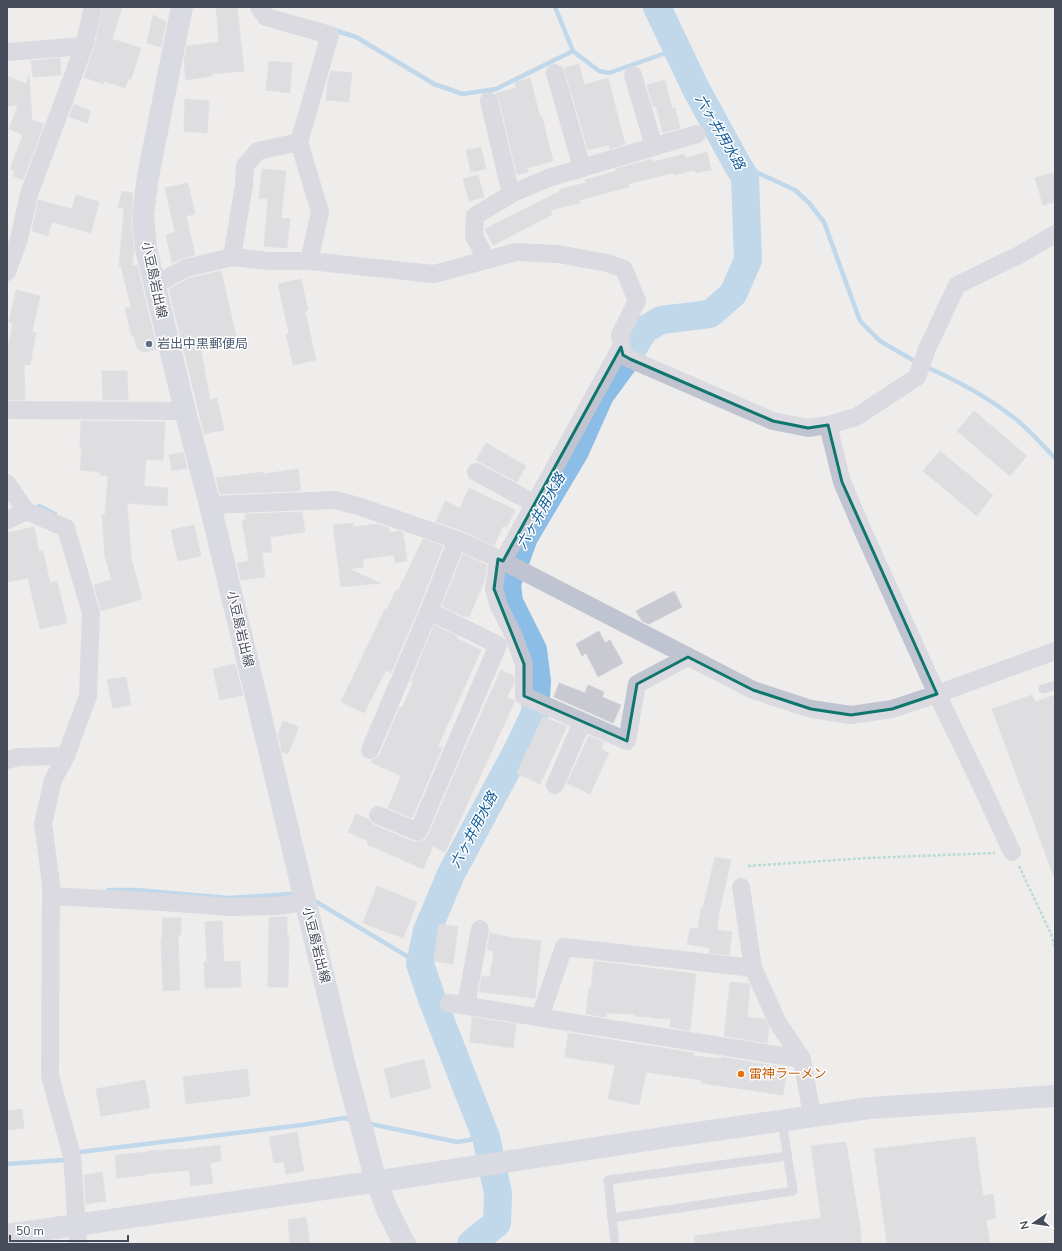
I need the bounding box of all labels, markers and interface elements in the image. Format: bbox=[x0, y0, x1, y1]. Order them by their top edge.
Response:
water label: 六ヶ井用水路 bbox=[691, 91, 750, 174]
street label: 小豆島岩出線 bbox=[137, 240, 171, 320]
place label: 岩出中黒郵便局 bbox=[157, 335, 248, 353]
marker: 岩出中黒郵便局 bbox=[144, 339, 154, 349]
water label: 六ヶ井用水路 bbox=[512, 469, 570, 552]
street label: 小豆島岩出線 bbox=[222, 589, 258, 669]
water label: 六ヶ井用水路 bbox=[446, 788, 503, 872]
street label: 小豆島岩出線 bbox=[298, 905, 334, 985]
place label: 雷神ラーメン bbox=[749, 1065, 826, 1083]
marker: 雷神ラーメン bbox=[736, 1069, 746, 1079]
north arrow bbox=[1014, 1203, 1054, 1243]
scale bar bbox=[10, 1217, 128, 1243]
text: N bbox=[1017, 1219, 1033, 1231]
text: 50 m bbox=[16, 1223, 44, 1239]

